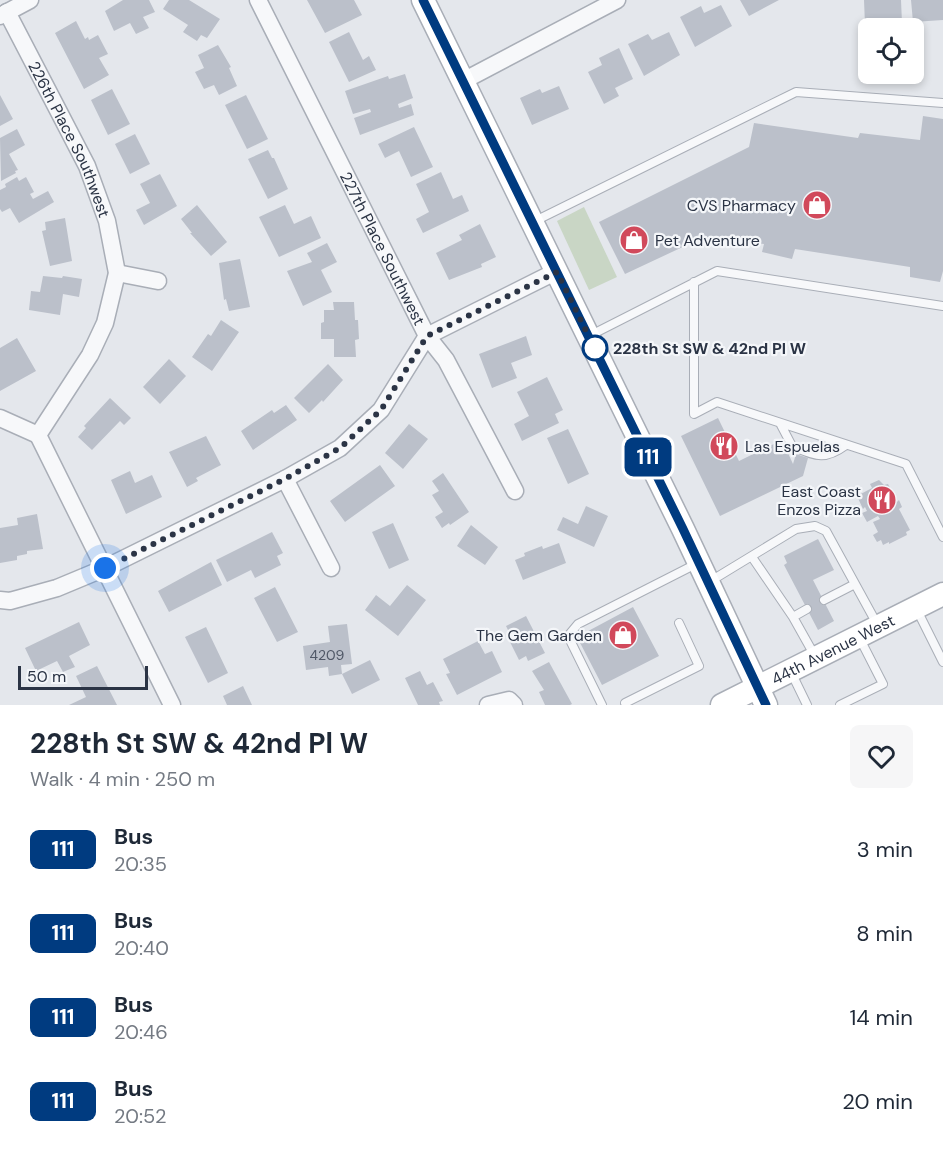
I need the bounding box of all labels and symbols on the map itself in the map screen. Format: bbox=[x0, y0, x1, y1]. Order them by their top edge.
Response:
street label: 226th Place Southwest bbox=[24, 57, 115, 220]
street label: 227th Place Southwest bbox=[336, 168, 430, 329]
shop icon: CVS Pharmacy bbox=[801, 189, 833, 221]
place label: CVS Pharmacy bbox=[687, 195, 796, 216]
shop icon: Pet Adventure bbox=[618, 224, 650, 256]
place label: Pet Adventure bbox=[655, 230, 760, 251]
marker: 228th St SW & 42nd Pl W bbox=[582, 335, 608, 361]
place label: 228th St SW & 42nd Pl W bbox=[613, 338, 806, 359]
restaurant icon: Las Espuelas bbox=[708, 430, 740, 462]
place label: Las Espuelas bbox=[745, 436, 840, 457]
line badge: 111 bbox=[614, 438, 682, 476]
place label: East Coast Enzos Pizza bbox=[777, 481, 861, 520]
restaurant icon: East Coast Enzos Pizza bbox=[866, 484, 898, 516]
your location bbox=[90, 553, 120, 583]
street label: 44th Avenue West bbox=[768, 610, 898, 689]
shop icon: The Gem Garden bbox=[607, 619, 639, 651]
place label: The Gem Garden bbox=[476, 625, 602, 646]
house number: 4209 bbox=[310, 646, 345, 664]
scale bar bbox=[18, 663, 148, 690]

